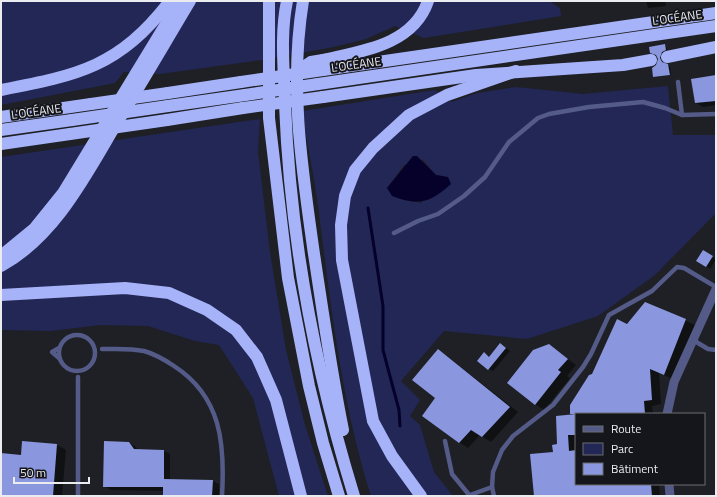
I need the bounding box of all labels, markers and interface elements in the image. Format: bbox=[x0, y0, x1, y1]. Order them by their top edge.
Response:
street label: L’OCÉANE bbox=[651, 4, 704, 30]
street label: L’OCÉANE bbox=[330, 51, 383, 77]
street label: L’OCÉANE bbox=[10, 98, 63, 124]
legend bbox=[575, 413, 705, 485]
text: Route bbox=[611, 419, 641, 438]
text: Parc bbox=[611, 439, 633, 458]
scale bar bbox=[14, 459, 89, 485]
text: Bâtiment bbox=[611, 459, 659, 478]
text: 50 m bbox=[20, 463, 46, 482]

